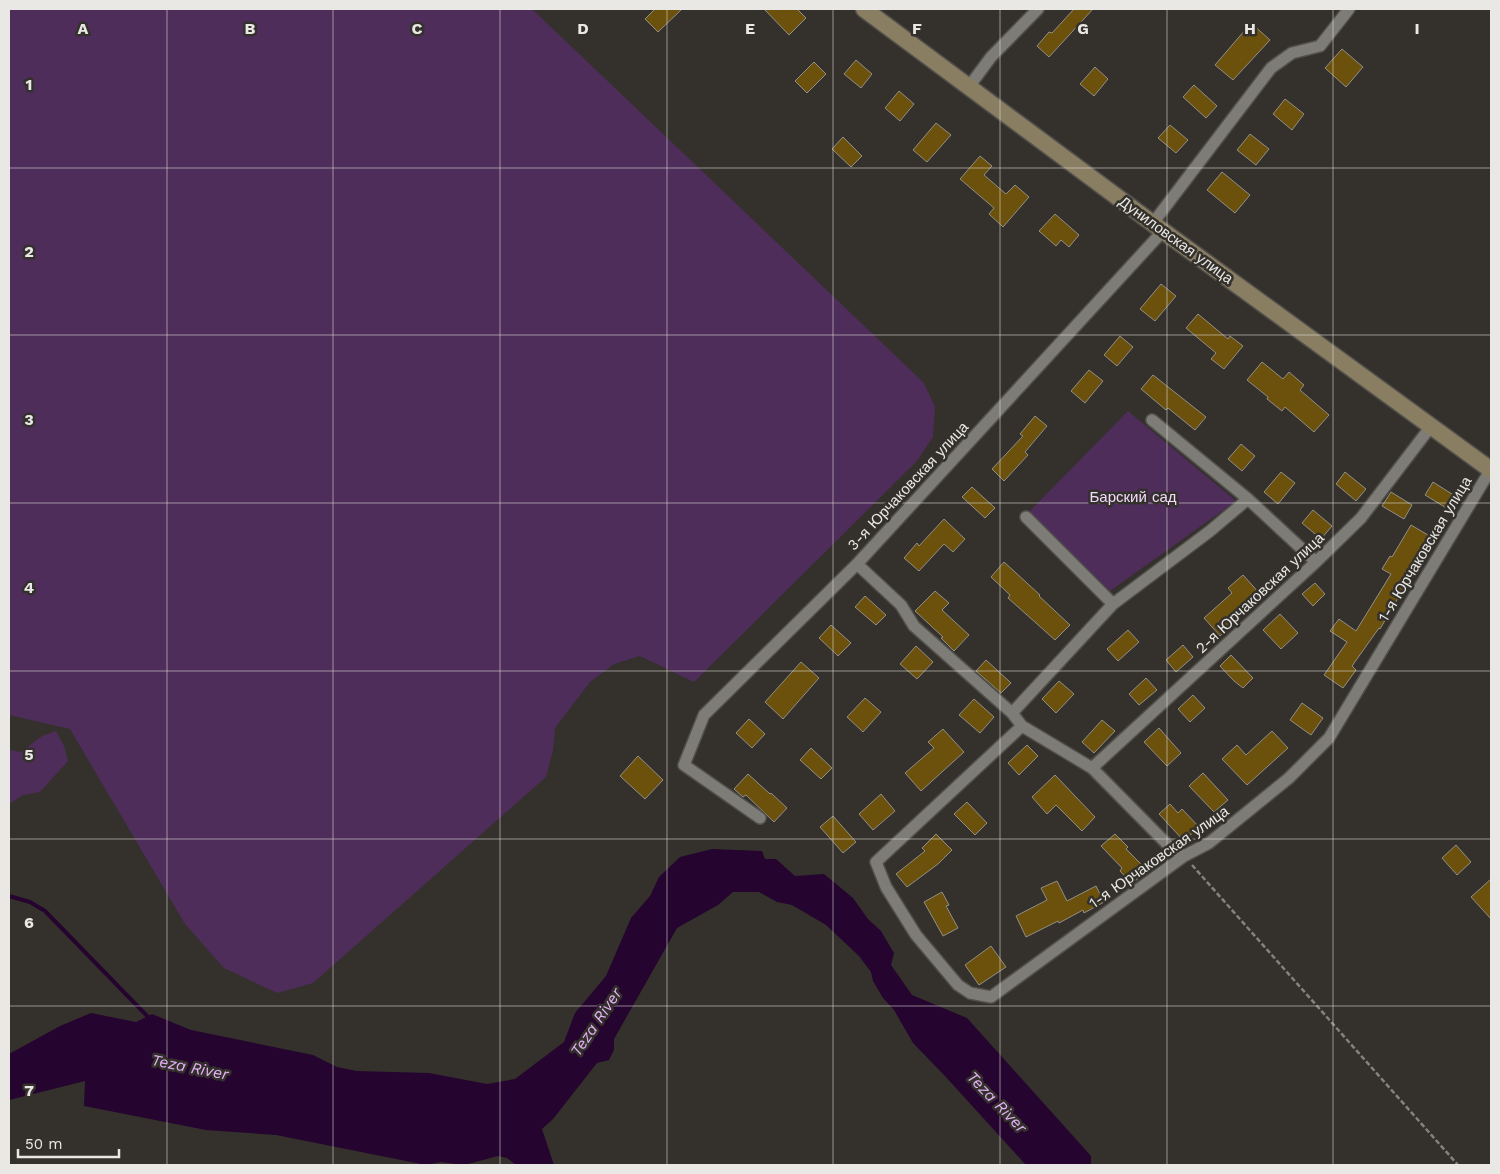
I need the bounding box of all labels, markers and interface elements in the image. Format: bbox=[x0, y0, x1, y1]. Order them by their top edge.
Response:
text: A bbox=[78, 19, 89, 38]
text: B bbox=[245, 19, 256, 38]
text: C bbox=[412, 19, 423, 38]
text: D bbox=[577, 19, 589, 38]
text: E bbox=[745, 19, 755, 38]
text: F bbox=[912, 19, 922, 38]
text: G bbox=[1077, 19, 1089, 38]
text: H bbox=[1244, 19, 1256, 38]
text: I bbox=[1414, 19, 1420, 38]
text: 1 bbox=[26, 75, 32, 94]
street label: Дуниловская улица bbox=[1115, 192, 1237, 288]
text: 2 bbox=[24, 242, 34, 261]
text: 3 bbox=[24, 410, 34, 429]
street label: 3-я Юрчаковская улица bbox=[844, 418, 973, 554]
street label: 1-я Юрчаковская улица bbox=[1374, 473, 1476, 625]
park label: Барский сад bbox=[1089, 488, 1177, 506]
street label: 2-я Юрчаковская улица bbox=[1192, 528, 1328, 657]
text: 4 bbox=[24, 578, 34, 597]
text: 5 bbox=[24, 745, 34, 764]
street label: 1-я Юрчаковская улица bbox=[1086, 802, 1233, 912]
text: 6 bbox=[24, 913, 34, 932]
water label: Teza River bbox=[566, 984, 626, 1060]
water label: Teza River bbox=[150, 1050, 231, 1084]
water label: Teza River bbox=[963, 1067, 1031, 1137]
text: 7 bbox=[24, 1081, 34, 1100]
scale bar bbox=[18, 1126, 119, 1158]
text: 50 m bbox=[25, 1135, 62, 1153]

